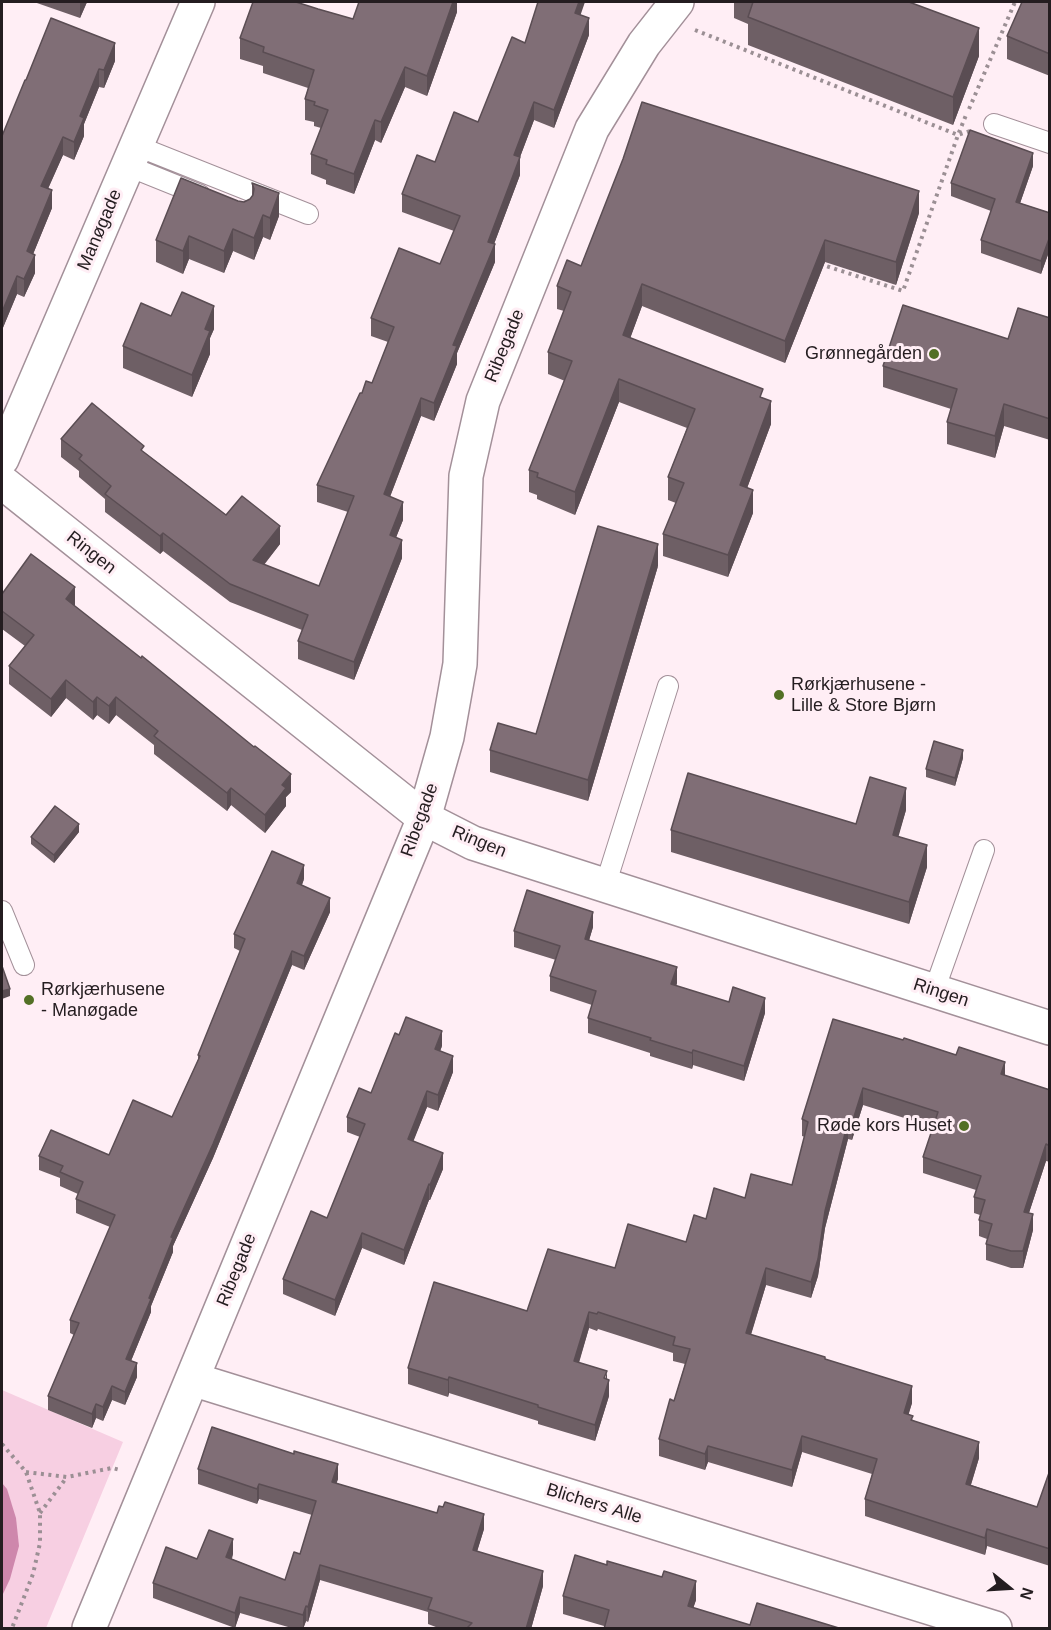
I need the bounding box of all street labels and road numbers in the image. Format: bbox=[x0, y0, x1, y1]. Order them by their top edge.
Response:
street label: Manøgade bbox=[73, 186, 127, 274]
street label: Ribegade bbox=[481, 306, 529, 386]
street label: Ringen bbox=[62, 527, 120, 579]
street label: Ribegade bbox=[397, 780, 443, 860]
street label: Ringen bbox=[449, 821, 509, 863]
street label: Ringen bbox=[911, 974, 971, 1012]
street label: Ribegade bbox=[213, 1230, 261, 1310]
street label: Blichers Alle bbox=[543, 1479, 645, 1529]

